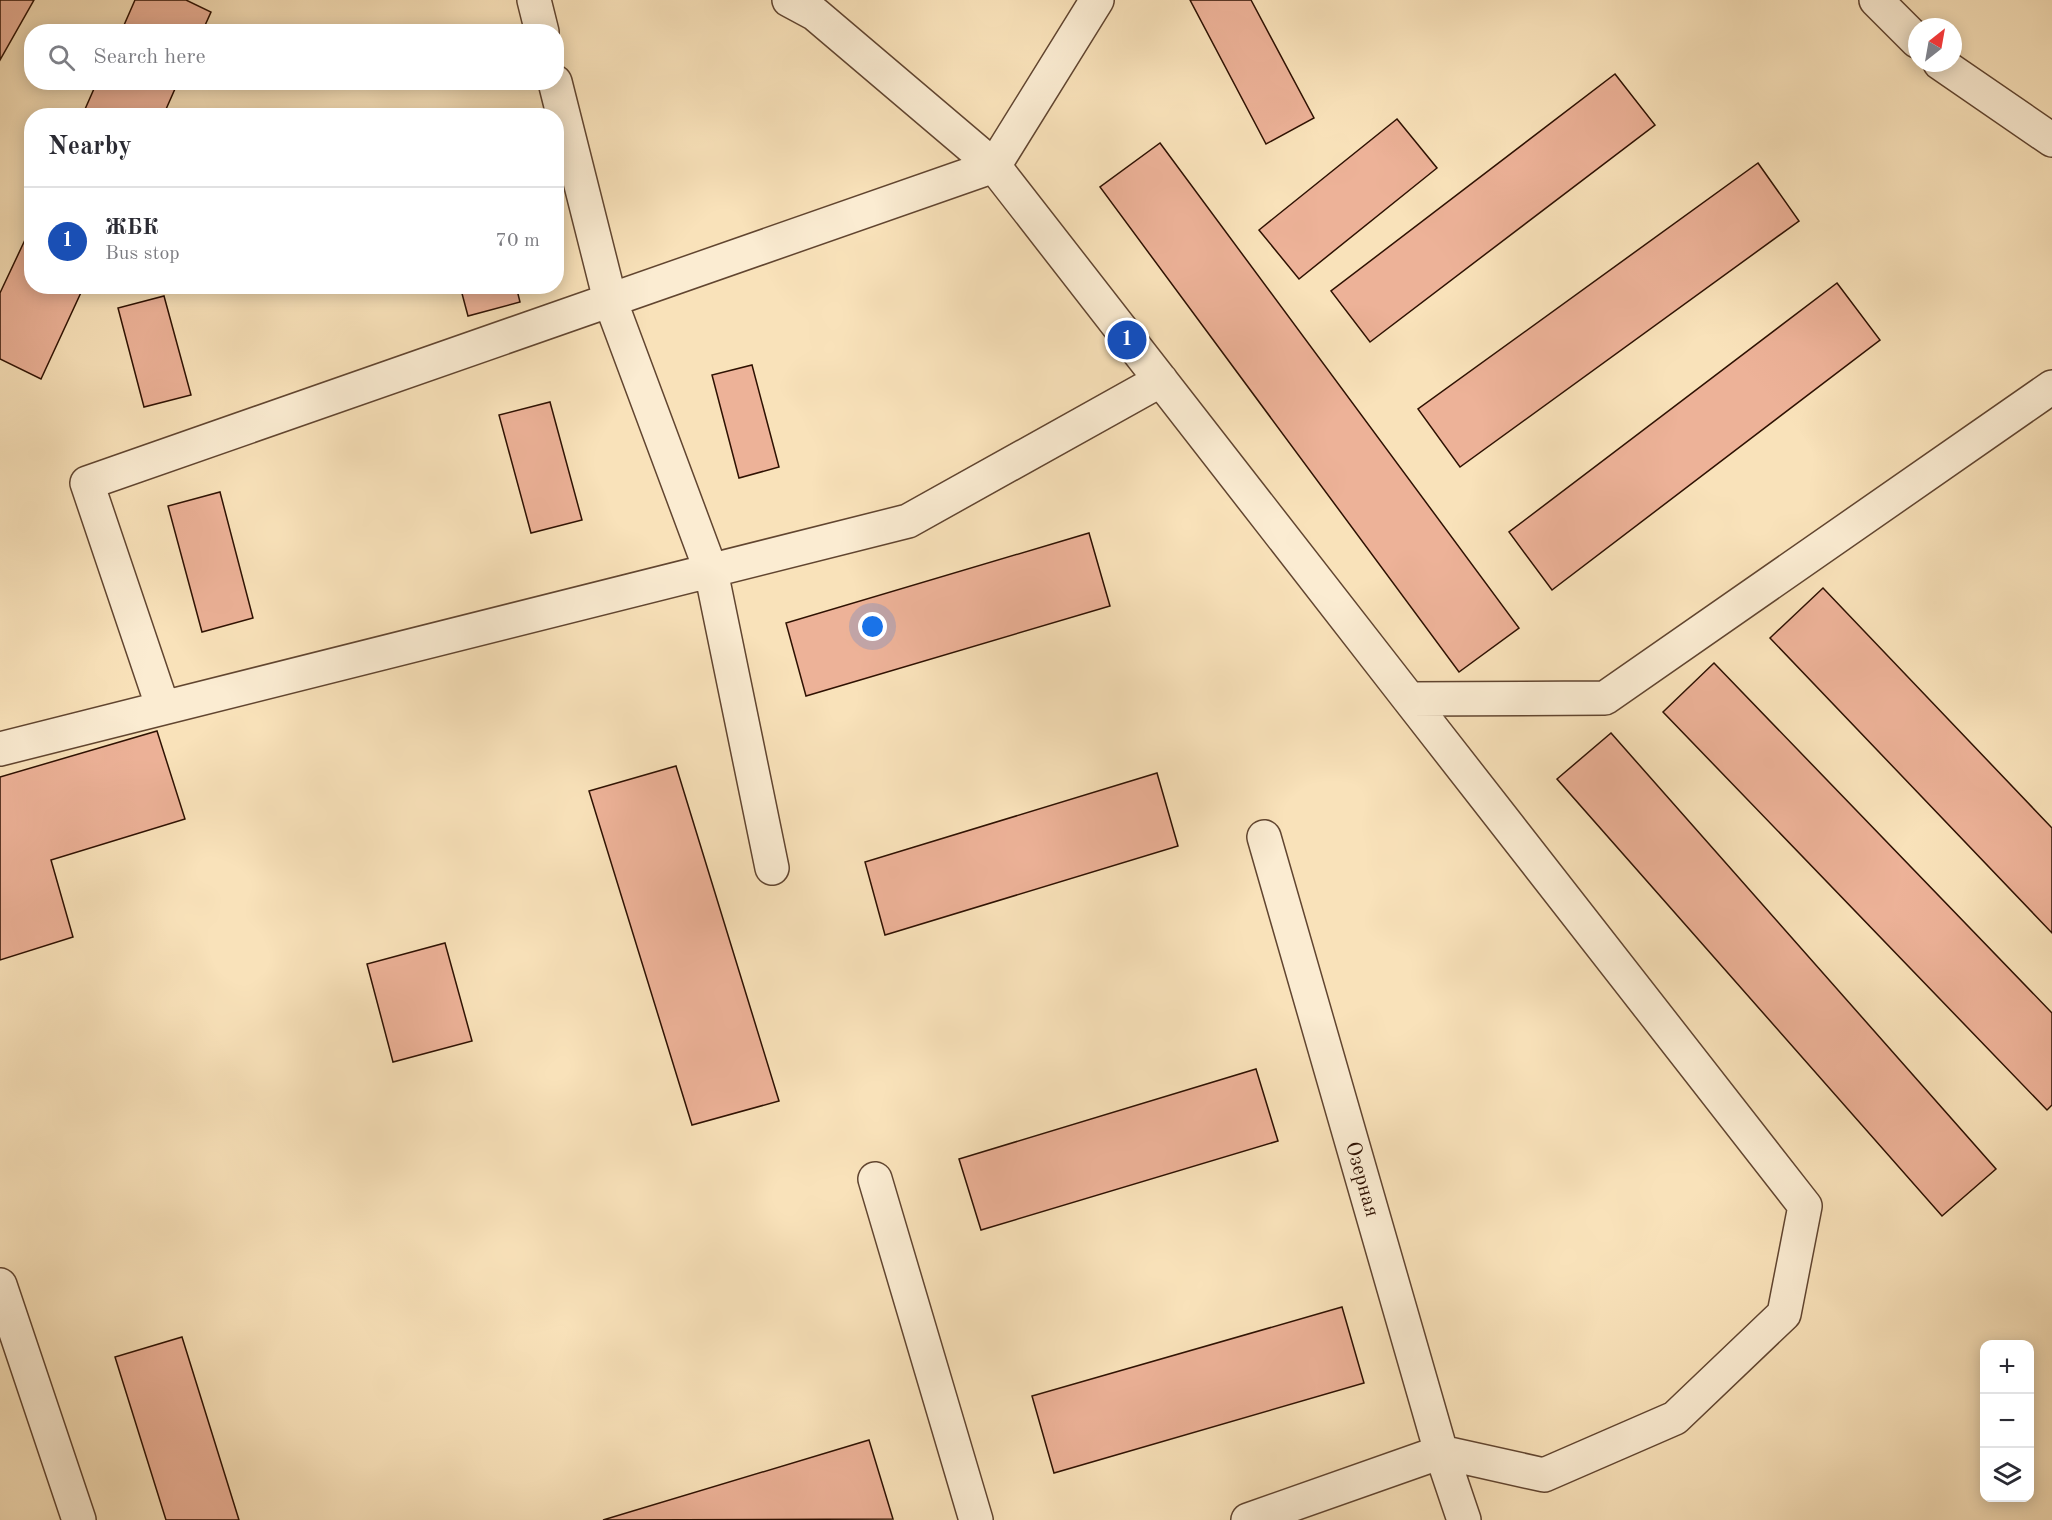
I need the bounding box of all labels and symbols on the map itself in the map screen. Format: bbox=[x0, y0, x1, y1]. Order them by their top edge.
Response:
north arrow bbox=[1908, 18, 1962, 72]
pin: 1 bbox=[1108, 318, 1146, 362]
your location bbox=[858, 612, 887, 641]
street label: Озерная bbox=[1341, 1139, 1382, 1219]

